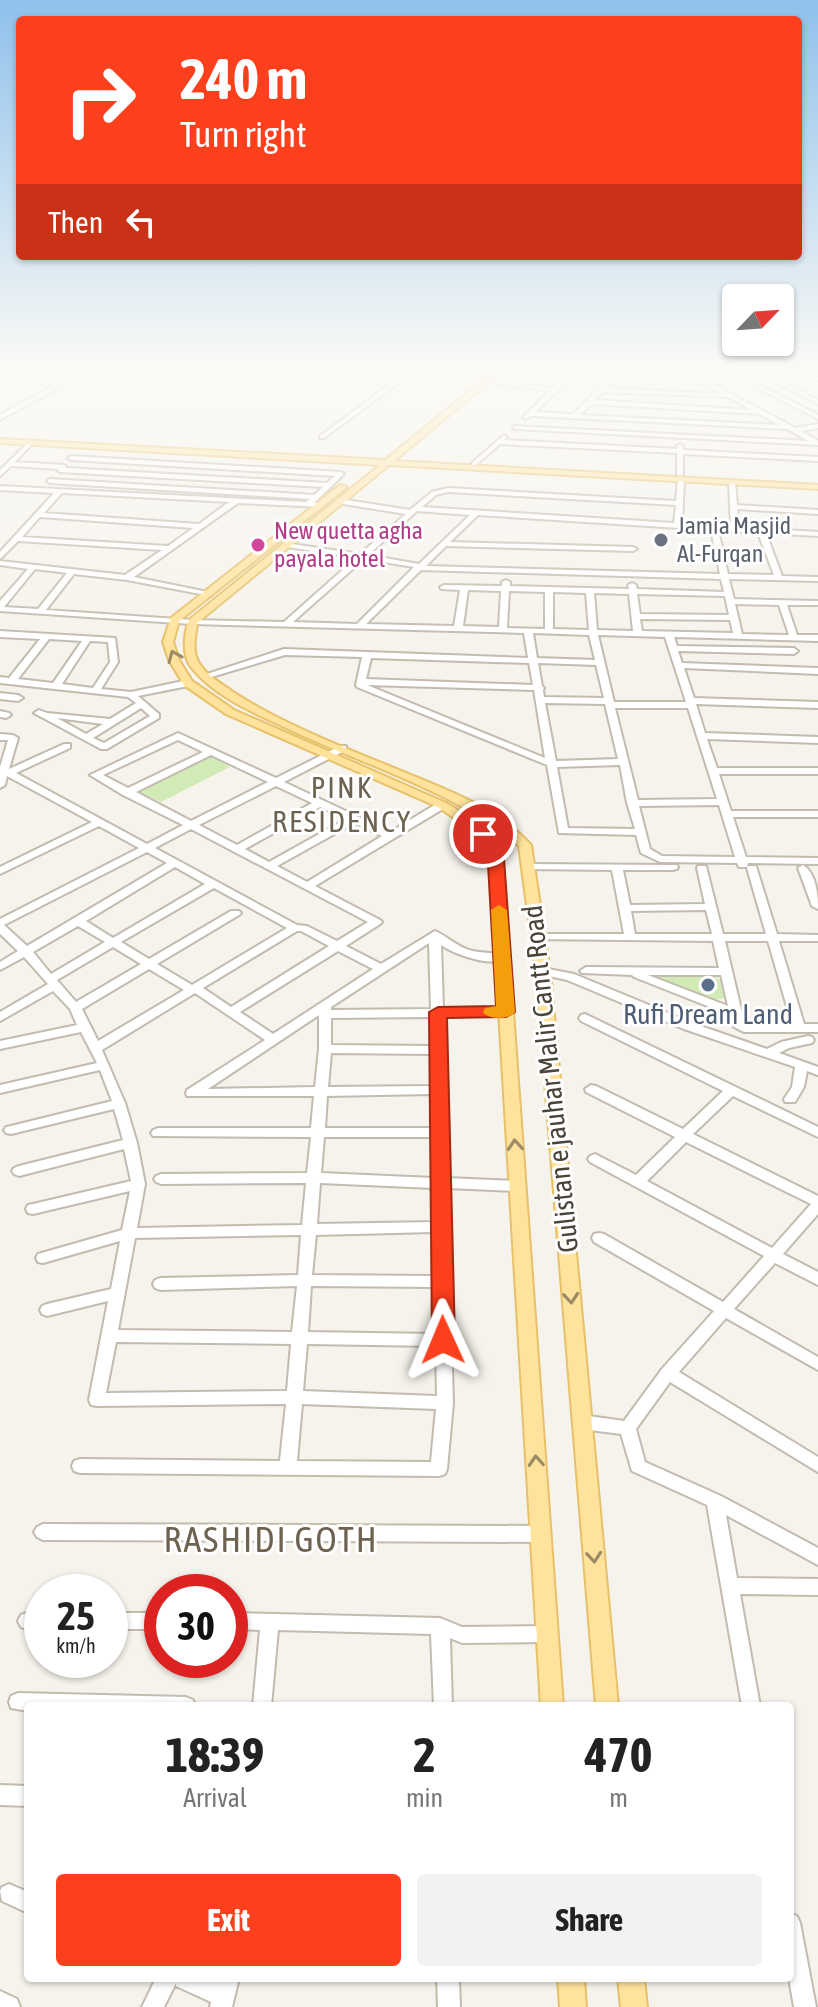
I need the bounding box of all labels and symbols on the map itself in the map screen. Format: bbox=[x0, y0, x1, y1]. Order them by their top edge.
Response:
north arrow bbox=[722, 284, 794, 356]
place label: Jamia Masjid Al-Furqan bbox=[677, 512, 791, 567]
place label: New quetta agha payala hotel bbox=[274, 517, 423, 572]
marker: Jamia Masjid Al-Furqan bbox=[652, 531, 670, 549]
marker: New quetta agha payala hotel bbox=[249, 536, 267, 554]
one-way arrow bbox=[167, 650, 183, 665]
district label: PINK RESIDENCY bbox=[272, 770, 412, 838]
pin bbox=[449, 800, 517, 868]
street label: Gulistan e jauhar Malir Cantt Road bbox=[516, 904, 584, 1254]
marker: Rufi Dream Land bbox=[699, 976, 717, 994]
place label: Rufi Dream Land bbox=[623, 998, 793, 1030]
one-way arrow bbox=[507, 1138, 524, 1151]
one-way arrow bbox=[563, 1292, 580, 1305]
position arrow bbox=[401, 1298, 485, 1382]
one-way arrow bbox=[528, 1454, 545, 1467]
district label: RASHIDI GOTH bbox=[163, 1518, 379, 1560]
one-way arrow bbox=[585, 1551, 602, 1564]
speed limit sign: 30 bbox=[144, 1574, 248, 1678]

